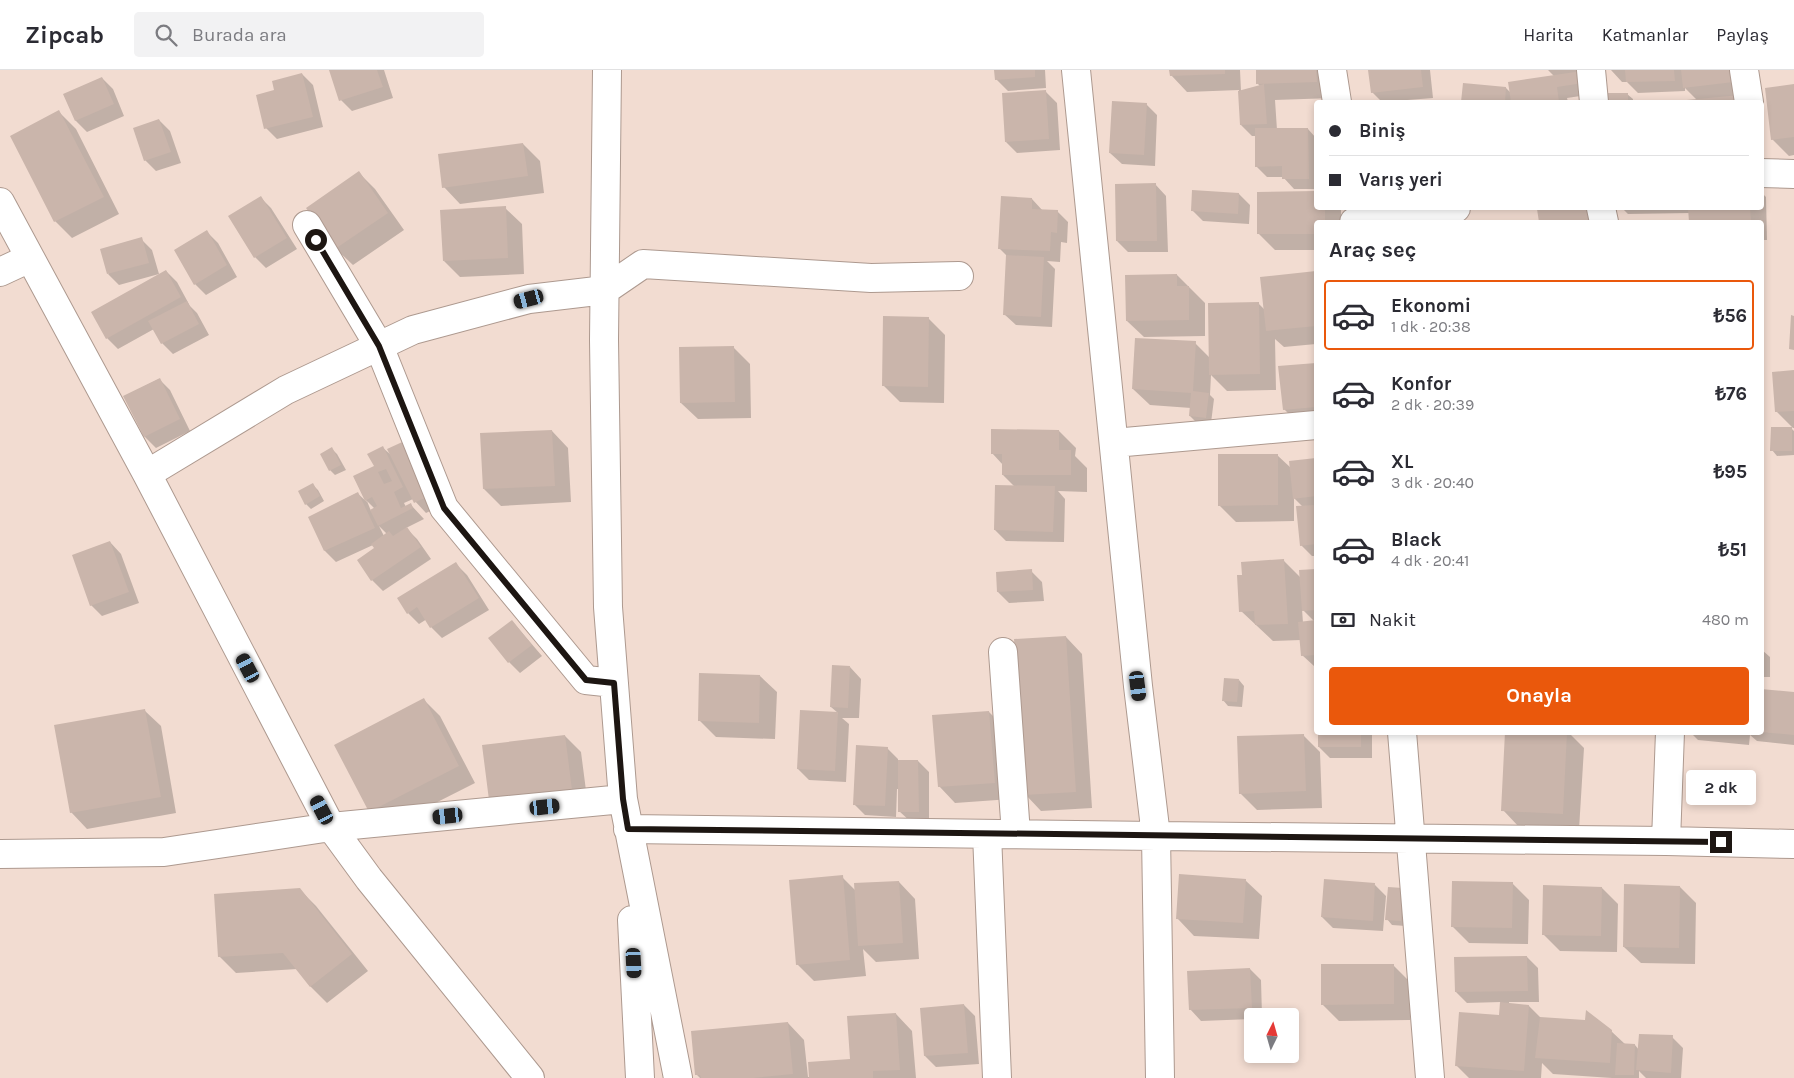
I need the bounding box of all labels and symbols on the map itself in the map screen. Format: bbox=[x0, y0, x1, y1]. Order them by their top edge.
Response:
route start bbox=[305, 229, 327, 251]
car bbox=[512, 288, 545, 310]
car bbox=[234, 651, 261, 685]
car bbox=[1128, 670, 1147, 702]
callout: 2 dk bbox=[1686, 770, 1756, 804]
car bbox=[308, 793, 335, 827]
car bbox=[529, 798, 560, 816]
car bbox=[432, 807, 463, 825]
route end bbox=[1710, 831, 1732, 853]
car bbox=[625, 948, 642, 978]
north arrow bbox=[1244, 1008, 1299, 1062]

